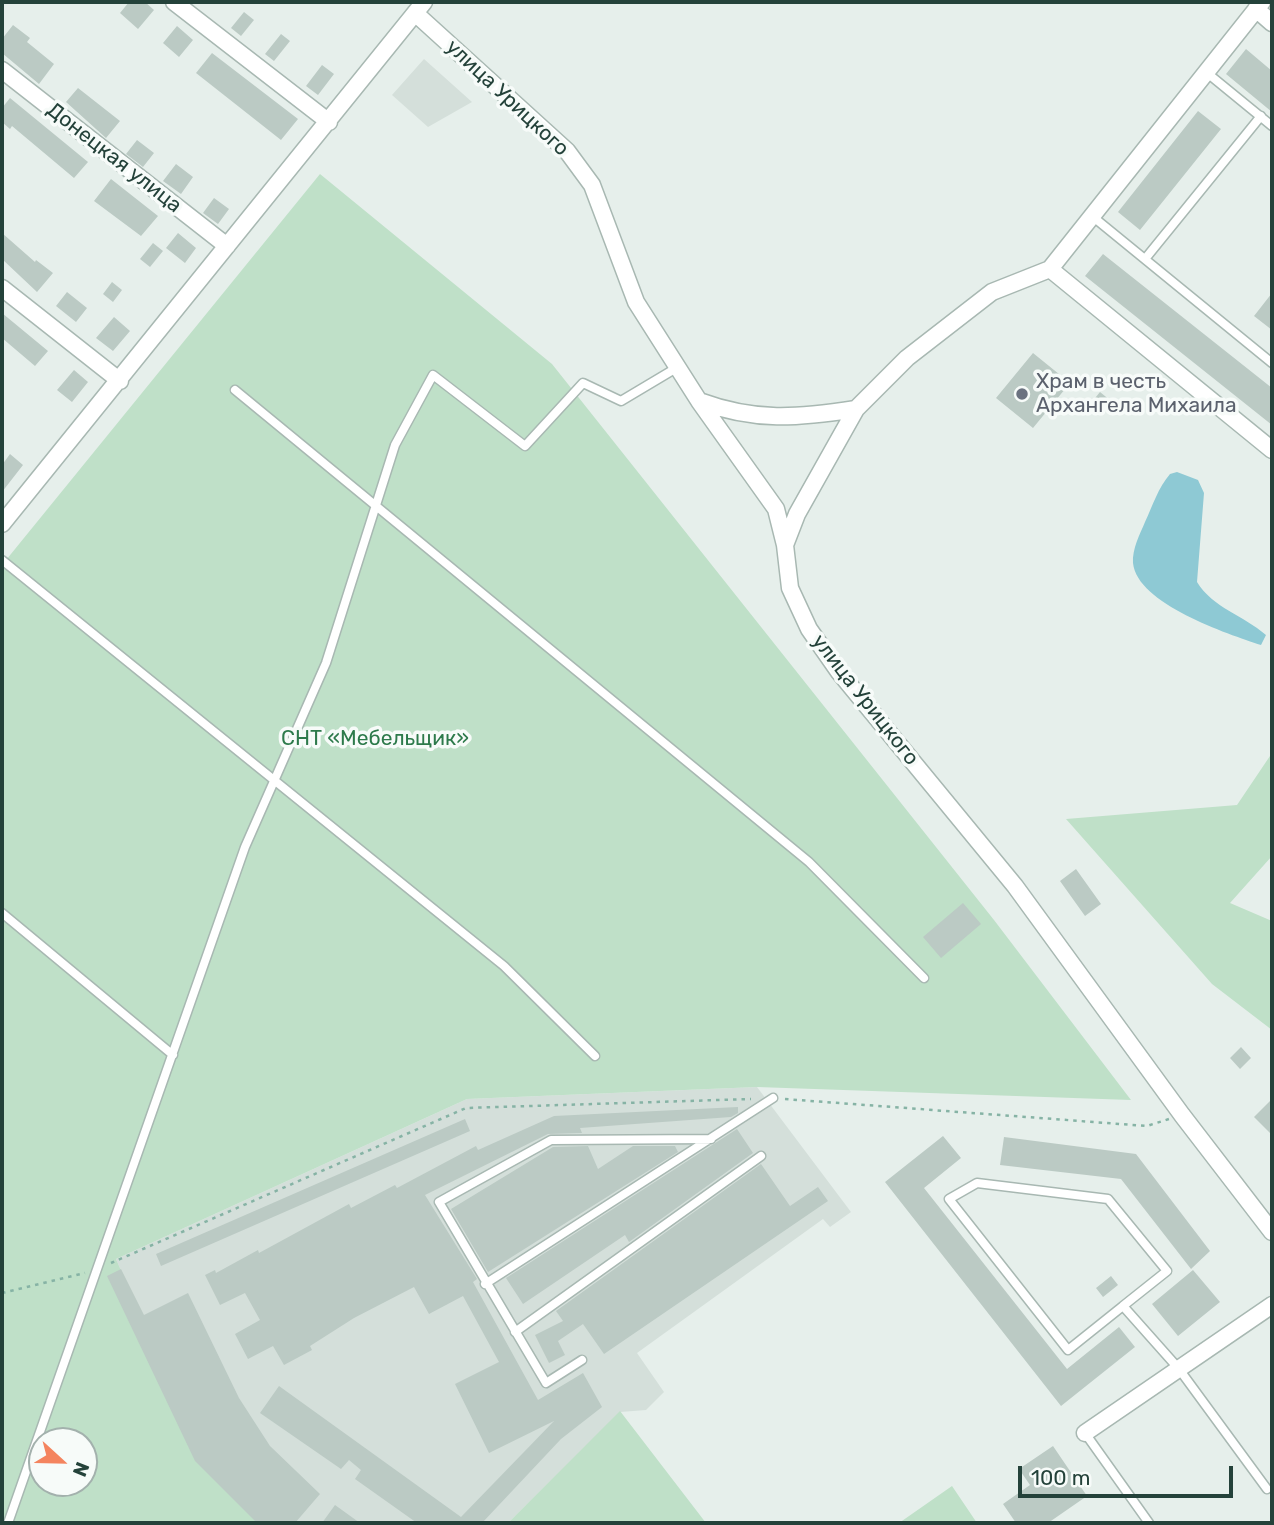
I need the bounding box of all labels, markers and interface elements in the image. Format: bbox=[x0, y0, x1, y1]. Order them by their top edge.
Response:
street label: улица Урицкого bbox=[440, 35, 574, 161]
street label: Донецкая улица bbox=[42, 97, 186, 219]
place label: Храм в честь Архангела Михаила bbox=[1036, 369, 1237, 419]
marker: Храм в честь Архангела Михаила bbox=[1014, 386, 1030, 402]
street label: улица Урицкого bbox=[806, 630, 924, 770]
park label: СНТ «Мебельщик» bbox=[281, 726, 469, 752]
north arrow bbox=[28, 1427, 98, 1497]
scale bar bbox=[1022, 1452, 1237, 1496]
text: N bbox=[68, 1459, 94, 1480]
text: 100 m bbox=[1031, 1465, 1090, 1490]

